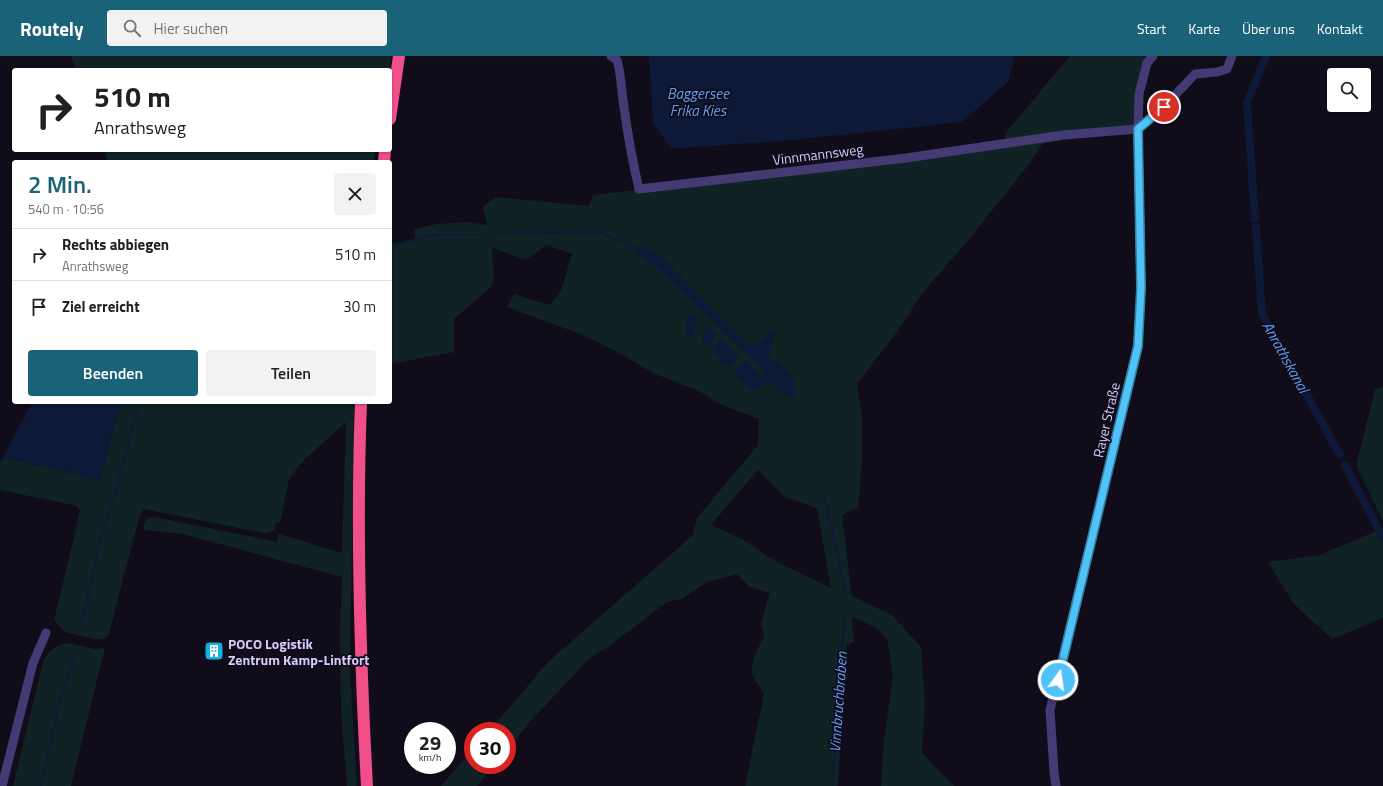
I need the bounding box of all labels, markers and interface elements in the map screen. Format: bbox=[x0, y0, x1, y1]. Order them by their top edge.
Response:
search box bbox=[107, 10, 387, 46]
text: Routely bbox=[20, 14, 83, 43]
icon: search bbox=[121, 17, 143, 39]
text: Hier suchen bbox=[153, 17, 228, 40]
text: Start bbox=[1137, 18, 1166, 39]
text: Karte bbox=[1188, 18, 1220, 39]
text: Über uns bbox=[1242, 18, 1295, 39]
text: Kontakt bbox=[1317, 18, 1363, 39]
map controls bbox=[1327, 68, 1371, 112]
button: search bbox=[1327, 68, 1371, 112]
text: 510 m bbox=[94, 75, 171, 118]
water label: Baggersee Frika Kies bbox=[667, 82, 730, 122]
icon: right bbox=[28, 84, 80, 136]
pin bbox=[1147, 90, 1181, 124]
icon: arrive bbox=[1153, 96, 1175, 118]
text: Anrathsweg bbox=[94, 114, 186, 141]
street label: Vinnmannsweg bbox=[771, 138, 865, 170]
text: 2 Min. bbox=[28, 166, 92, 202]
button: close bbox=[334, 173, 376, 215]
text: 540 m · 10:56 bbox=[28, 199, 104, 219]
text: Rechts abbiegen bbox=[62, 233, 169, 256]
text: 510 m bbox=[335, 243, 376, 266]
icon: right bbox=[28, 244, 50, 266]
text: Anrathsweg bbox=[62, 256, 128, 276]
text: Ziel erreicht bbox=[62, 295, 140, 318]
text: 30 m bbox=[343, 295, 376, 318]
icon: arrive bbox=[28, 296, 50, 318]
water label: Anrathskanal bbox=[1257, 317, 1316, 399]
button: Beenden bbox=[28, 350, 198, 396]
button: Teilen bbox=[206, 350, 376, 396]
street label: Rayer Straße bbox=[1087, 380, 1125, 460]
place label: POCO Logistik Zentrum Kamp-Lintfort bbox=[228, 633, 369, 670]
building icon: POCO Logistik Zentrum Kamp-Lintfort bbox=[203, 640, 225, 662]
water label: Vinnbruchbraben bbox=[823, 650, 853, 753]
position arrow bbox=[1037, 659, 1079, 701]
speed limit sign: 30 bbox=[464, 722, 516, 774]
text: 29 bbox=[419, 727, 441, 758]
text: km/h bbox=[419, 750, 441, 765]

